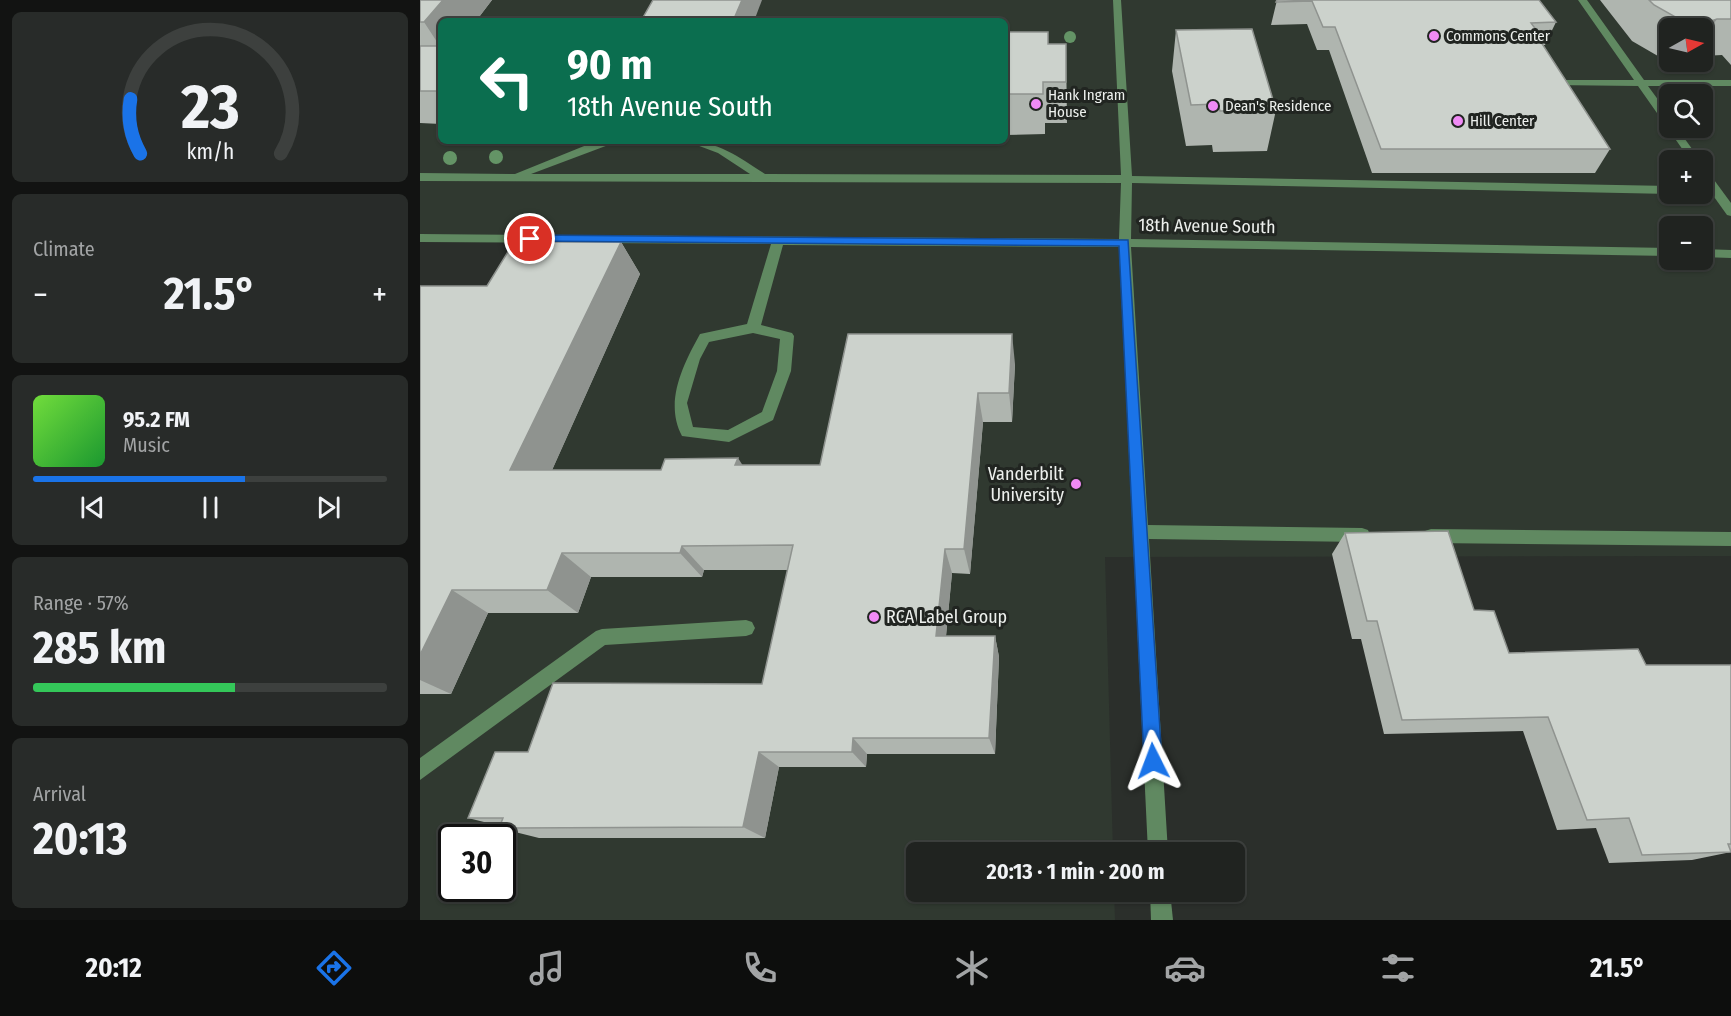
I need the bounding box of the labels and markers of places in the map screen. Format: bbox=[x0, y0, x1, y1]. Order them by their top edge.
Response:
place label: Commons Center bbox=[1446, 27, 1551, 45]
marker: Commons Center bbox=[1427, 29, 1441, 43]
place label: Hank Ingram House bbox=[1048, 86, 1125, 121]
marker: Hank Ingram House bbox=[1029, 97, 1043, 111]
place label: Dean's Residence bbox=[1225, 97, 1331, 115]
marker: Dean's Residence bbox=[1206, 99, 1220, 113]
place label: Hill Center bbox=[1470, 112, 1535, 130]
marker: Hill Center bbox=[1451, 114, 1465, 128]
pin bbox=[504, 213, 555, 264]
place label: Vanderbilt University bbox=[988, 463, 1064, 506]
marker: Vanderbilt University bbox=[1069, 477, 1083, 491]
place label: RCA Label Group bbox=[886, 606, 1007, 628]
marker: RCA Label Group bbox=[867, 610, 881, 624]

